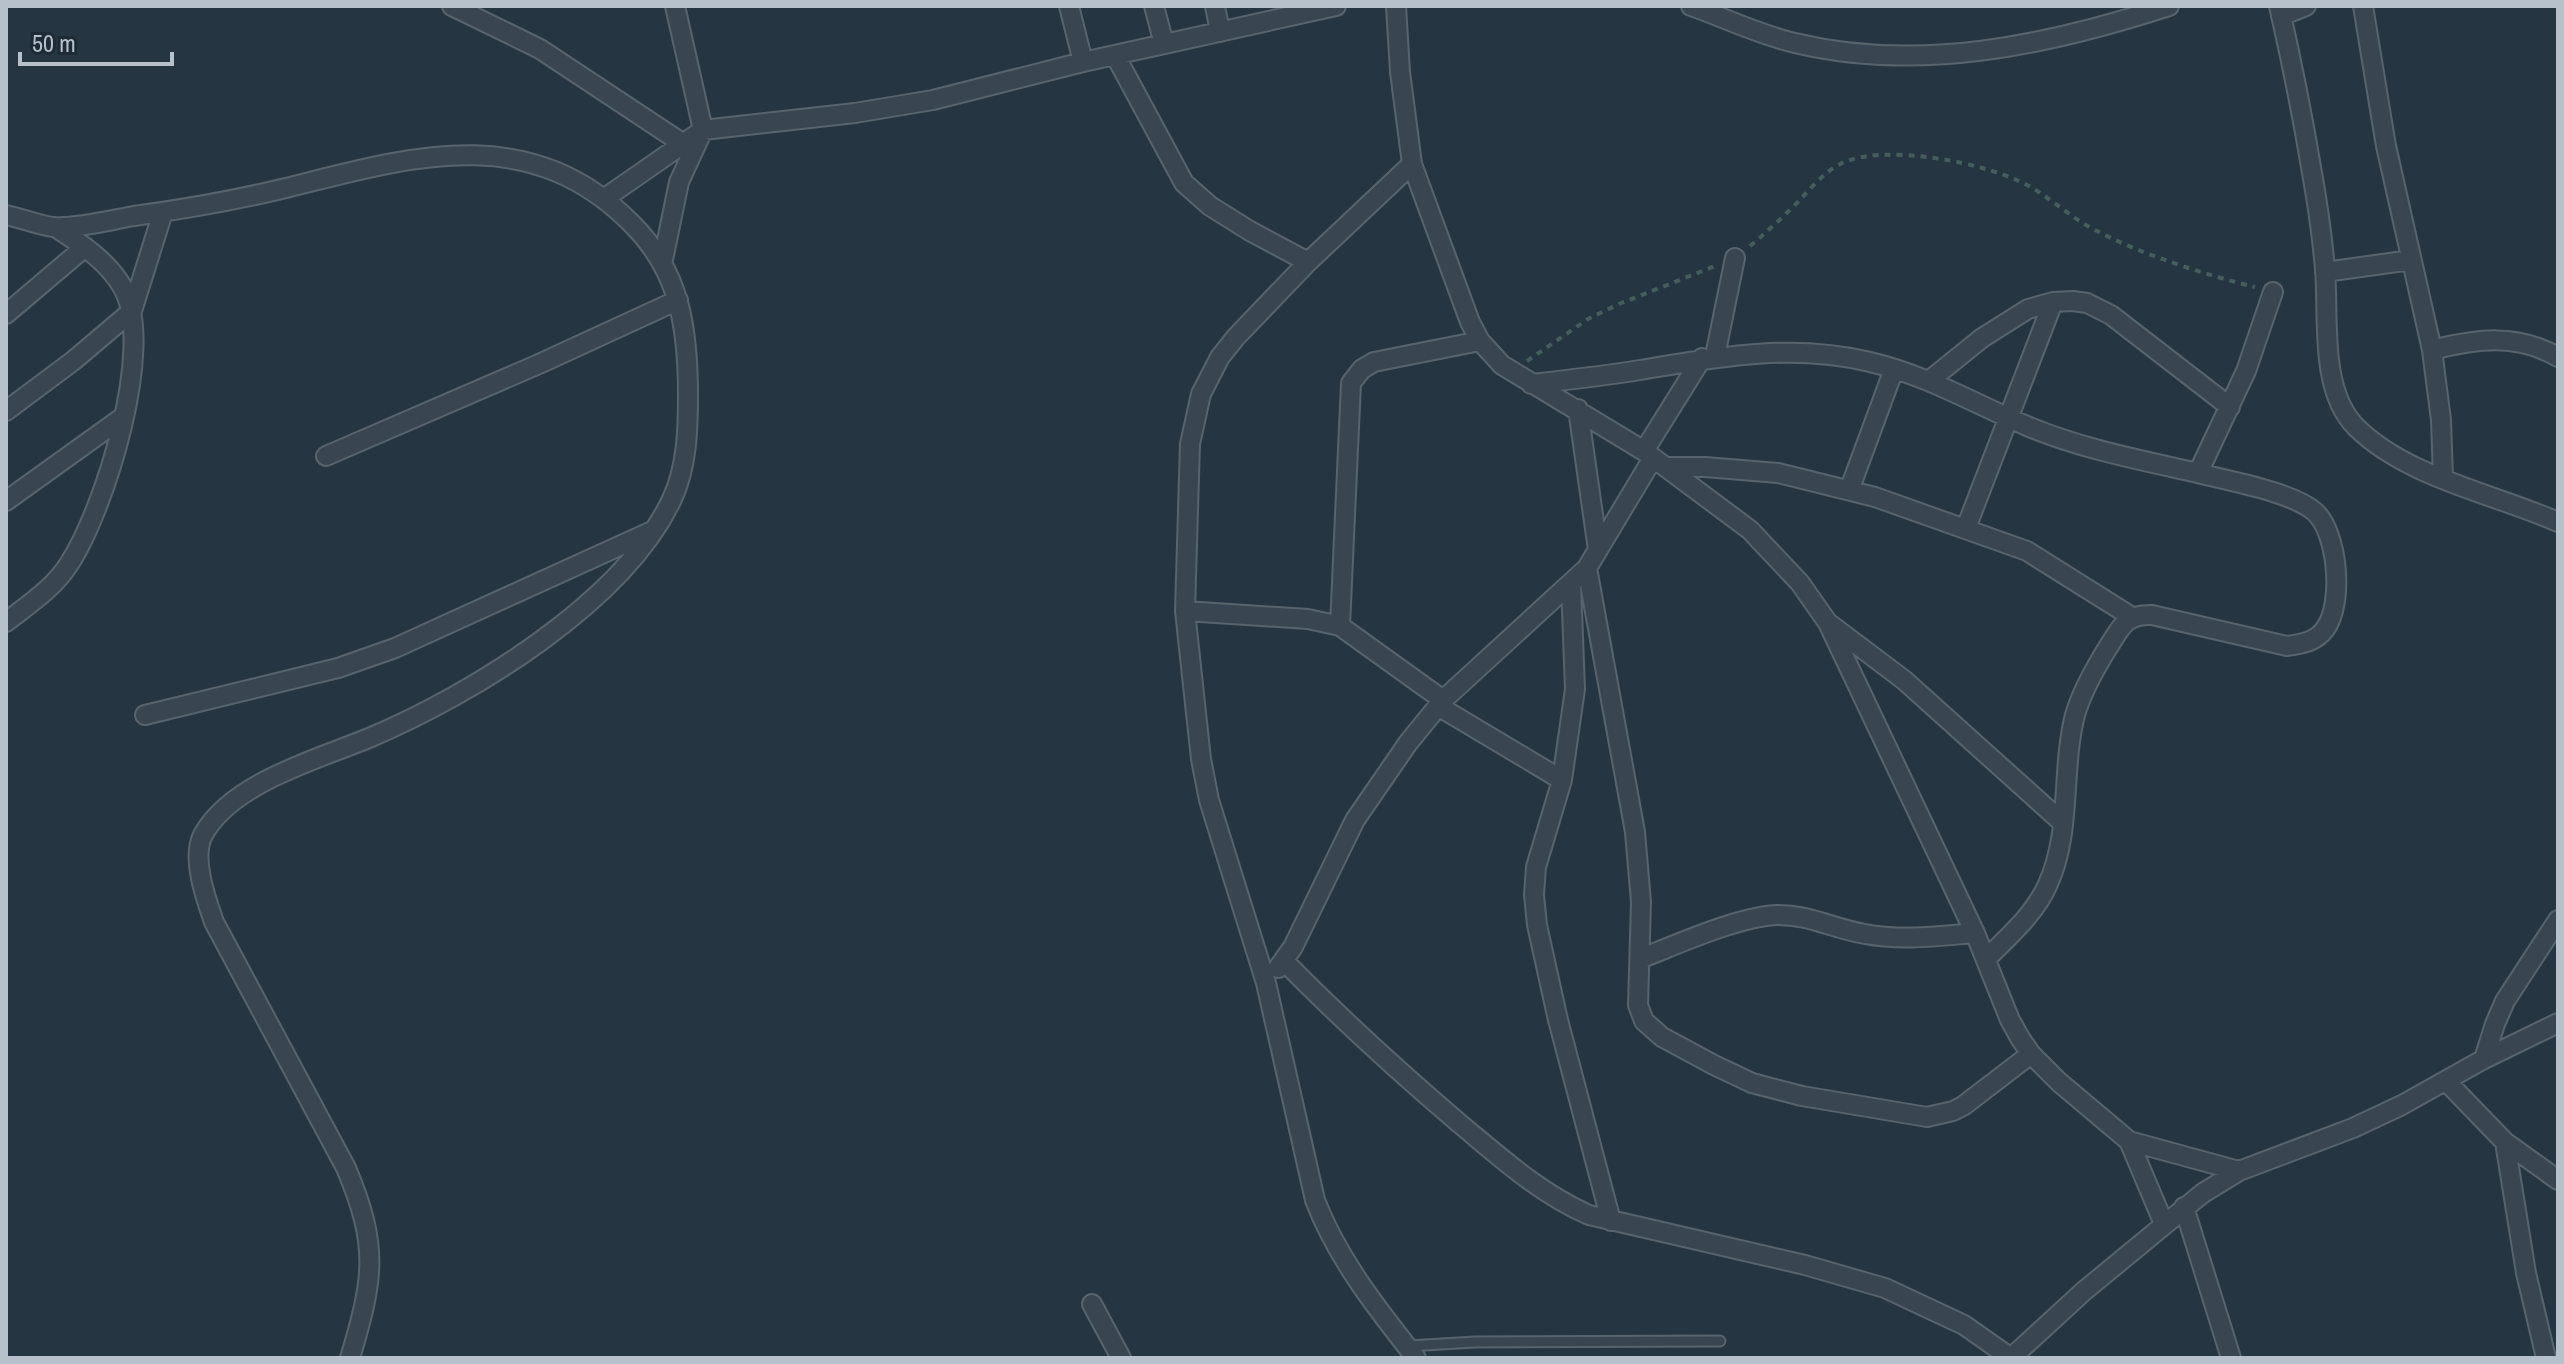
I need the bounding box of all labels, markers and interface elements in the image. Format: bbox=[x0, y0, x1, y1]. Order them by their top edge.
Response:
scale bar bbox=[20, 16, 172, 66]
text: 50 m bbox=[32, 27, 76, 59]

